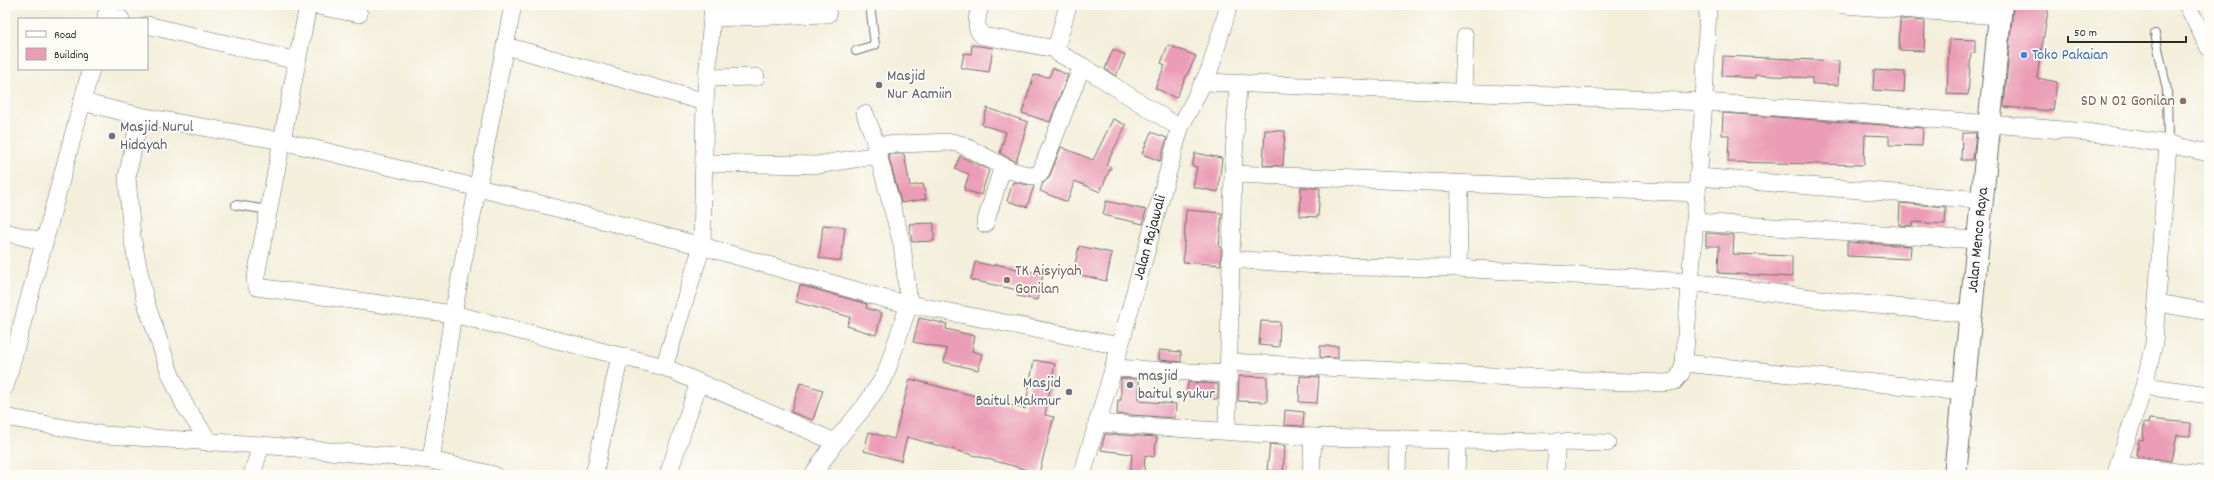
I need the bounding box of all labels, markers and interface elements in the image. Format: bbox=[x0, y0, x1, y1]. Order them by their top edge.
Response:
legend bbox=[18, 18, 148, 70]
scale bar bbox=[2068, 18, 2186, 44]
text: 50 m bbox=[2074, 25, 2097, 42]
text: Road bbox=[54, 27, 76, 44]
place label: Toko Pakaian bbox=[2032, 44, 2108, 67]
text: Building bbox=[54, 47, 89, 64]
marker: Toko Pakaian bbox=[2019, 50, 2029, 60]
place label: Masjid Nur Aamiin bbox=[887, 65, 952, 106]
marker: Masjid Nur Aamiin bbox=[874, 80, 884, 90]
place label: SD N 02 Gonilan bbox=[2081, 90, 2175, 113]
marker: SD N 02 Gonilan bbox=[2178, 96, 2188, 106]
place label: Masjid Nurul Hidayah bbox=[120, 116, 194, 157]
marker: Masjid Nurul Hidayah bbox=[107, 131, 117, 141]
street label: Jalan Menco Raya bbox=[1961, 186, 1995, 294]
street label: Jalan Rajawali bbox=[1127, 192, 1173, 283]
place label: TK Aisyiyah Gonilan bbox=[1015, 260, 1082, 301]
marker: TK Aisyiyah Gonilan bbox=[1002, 275, 1012, 285]
place label: masjid baitul syukur bbox=[1138, 365, 1215, 406]
place label: Masjid Baitul Makmur bbox=[975, 372, 1061, 413]
marker: masjid baitul syukur bbox=[1125, 380, 1135, 390]
marker: Masjid Baitul Makmur bbox=[1064, 387, 1074, 397]

